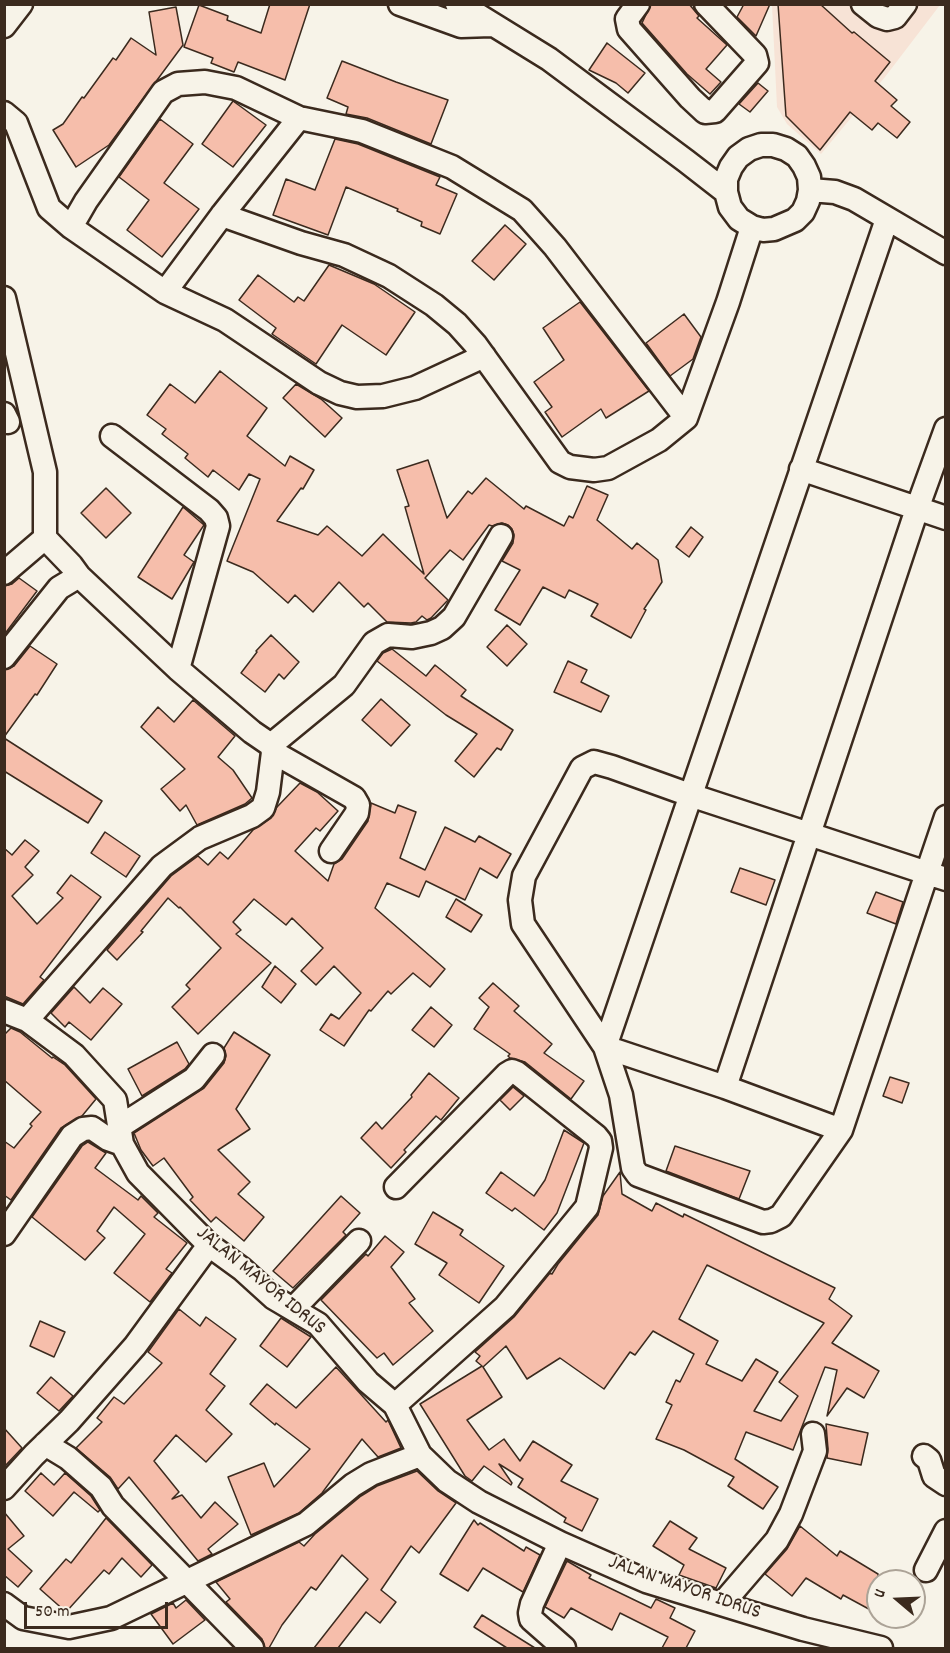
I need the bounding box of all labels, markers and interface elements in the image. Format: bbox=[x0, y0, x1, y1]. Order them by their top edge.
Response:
street label: JALAN MAYOR IDRUS bbox=[190, 1222, 330, 1342]
street label: JALAN MAYOR IDRUS bbox=[604, 1551, 764, 1627]
north arrow bbox=[866, 1569, 926, 1629]
text: U bbox=[868, 1586, 893, 1601]
scale bar bbox=[27, 1590, 171, 1628]
text: 50 m bbox=[35, 1600, 70, 1625]

